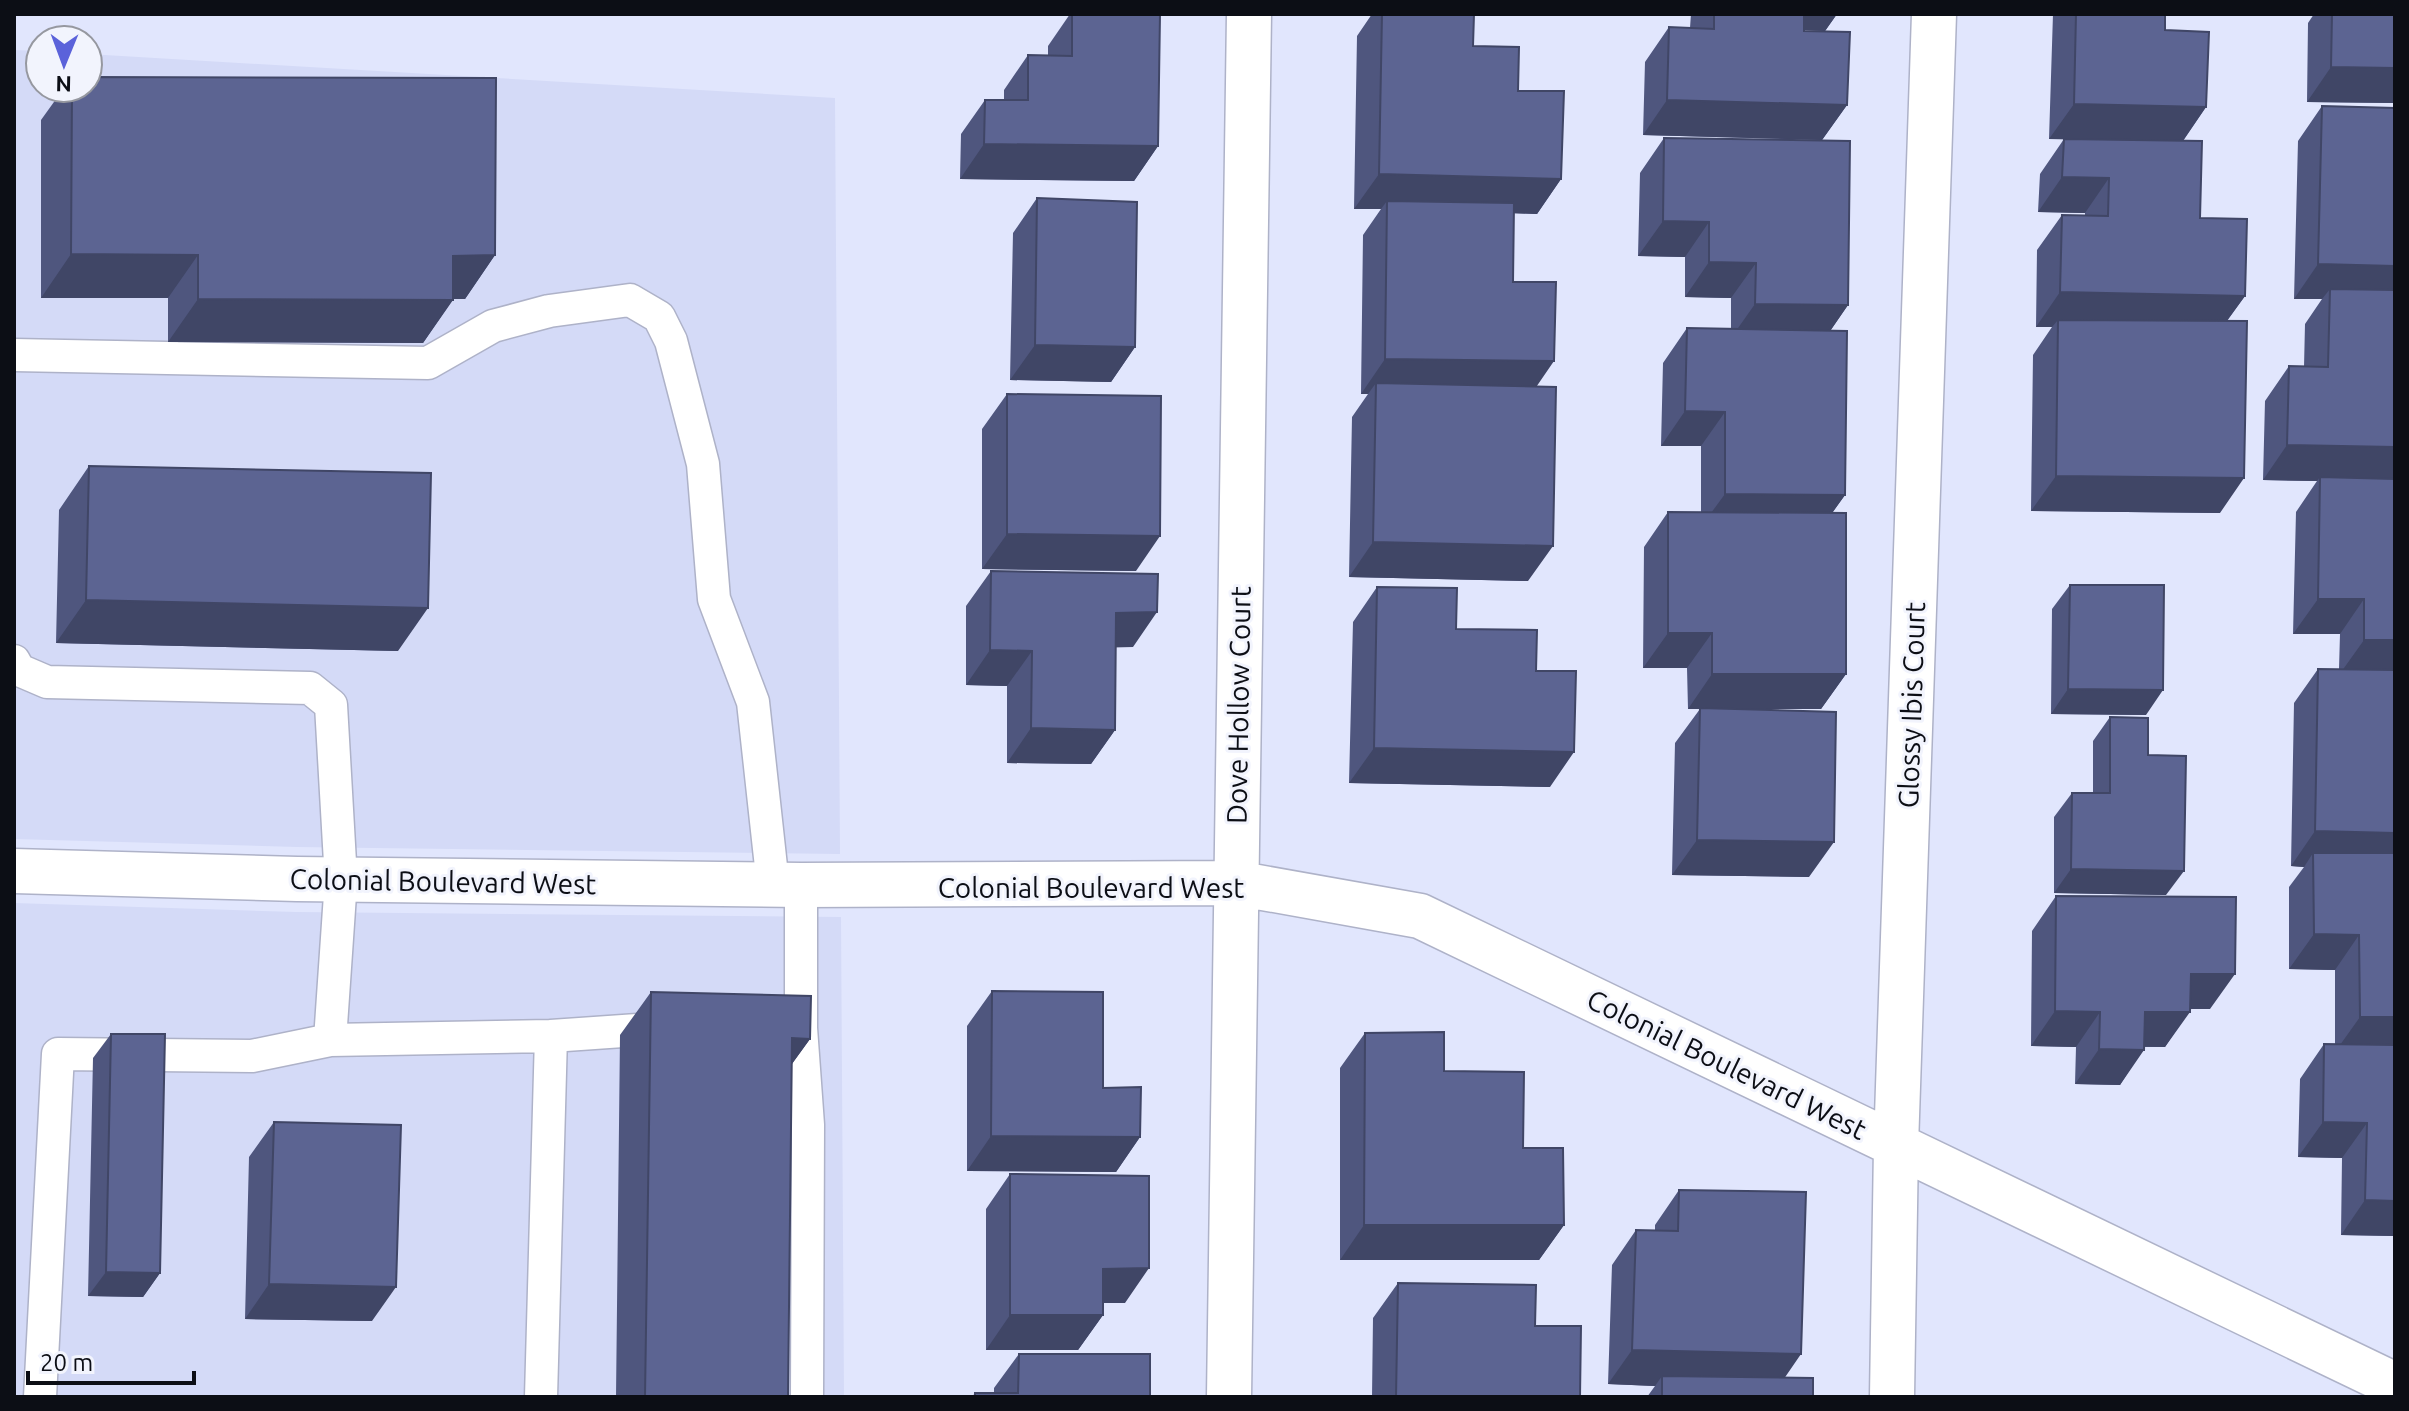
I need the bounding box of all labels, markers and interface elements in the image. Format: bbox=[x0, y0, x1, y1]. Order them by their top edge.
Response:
north arrow bbox=[24, 24, 104, 104]
text: N bbox=[55, 72, 72, 97]
street label: Dove Hollow Court bbox=[1220, 586, 1256, 824]
street label: Glossy Ibis Court bbox=[1892, 601, 1930, 809]
street label: Colonial Boulevard West bbox=[289, 863, 597, 899]
street label: Colonial Boulevard West bbox=[938, 872, 1244, 903]
street label: Colonial Boulevard West bbox=[1582, 983, 1872, 1145]
scale bar bbox=[28, 1335, 194, 1385]
text: 20 m bbox=[40, 1349, 93, 1376]

